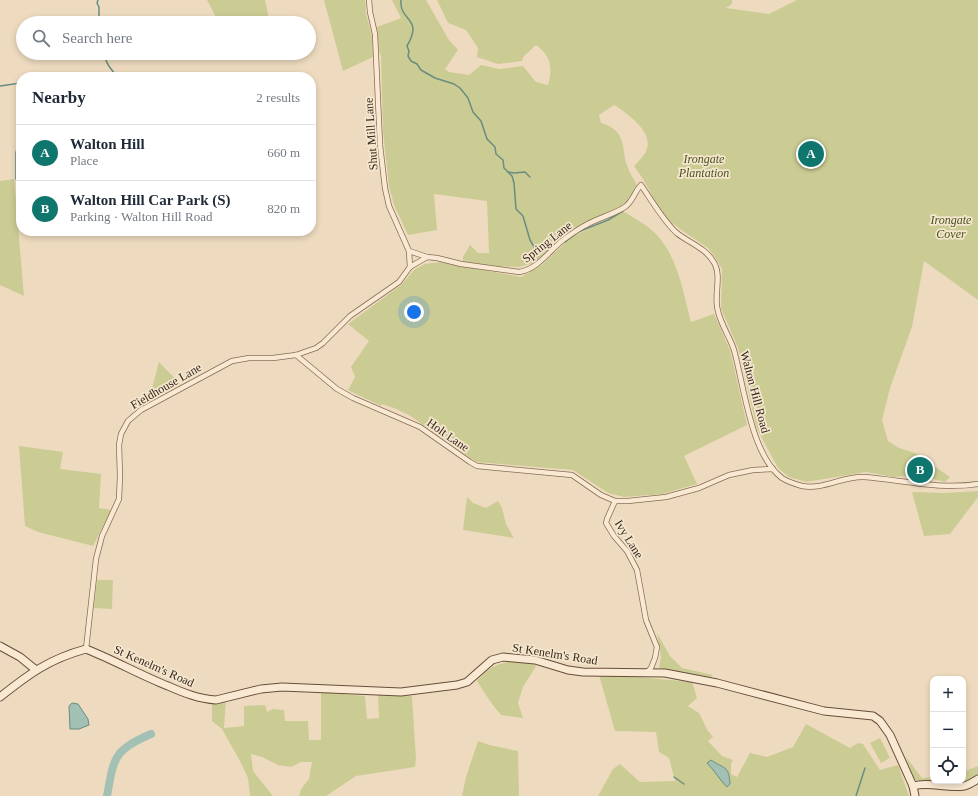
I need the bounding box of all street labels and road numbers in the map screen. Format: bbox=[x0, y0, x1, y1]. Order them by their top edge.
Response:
street label: Shut Mill Lane bbox=[361, 97, 381, 171]
street label: Spring Lane bbox=[519, 218, 575, 266]
street label: Walton Hill Road bbox=[737, 349, 773, 435]
street label: Fieldhouse Lane bbox=[128, 360, 204, 412]
street label: Holt Lane bbox=[424, 415, 472, 455]
street label: Ivy Lane bbox=[612, 517, 646, 561]
street label: St Kenelm's Road bbox=[511, 640, 599, 668]
street label: St Kenelm's Road bbox=[112, 642, 196, 690]

